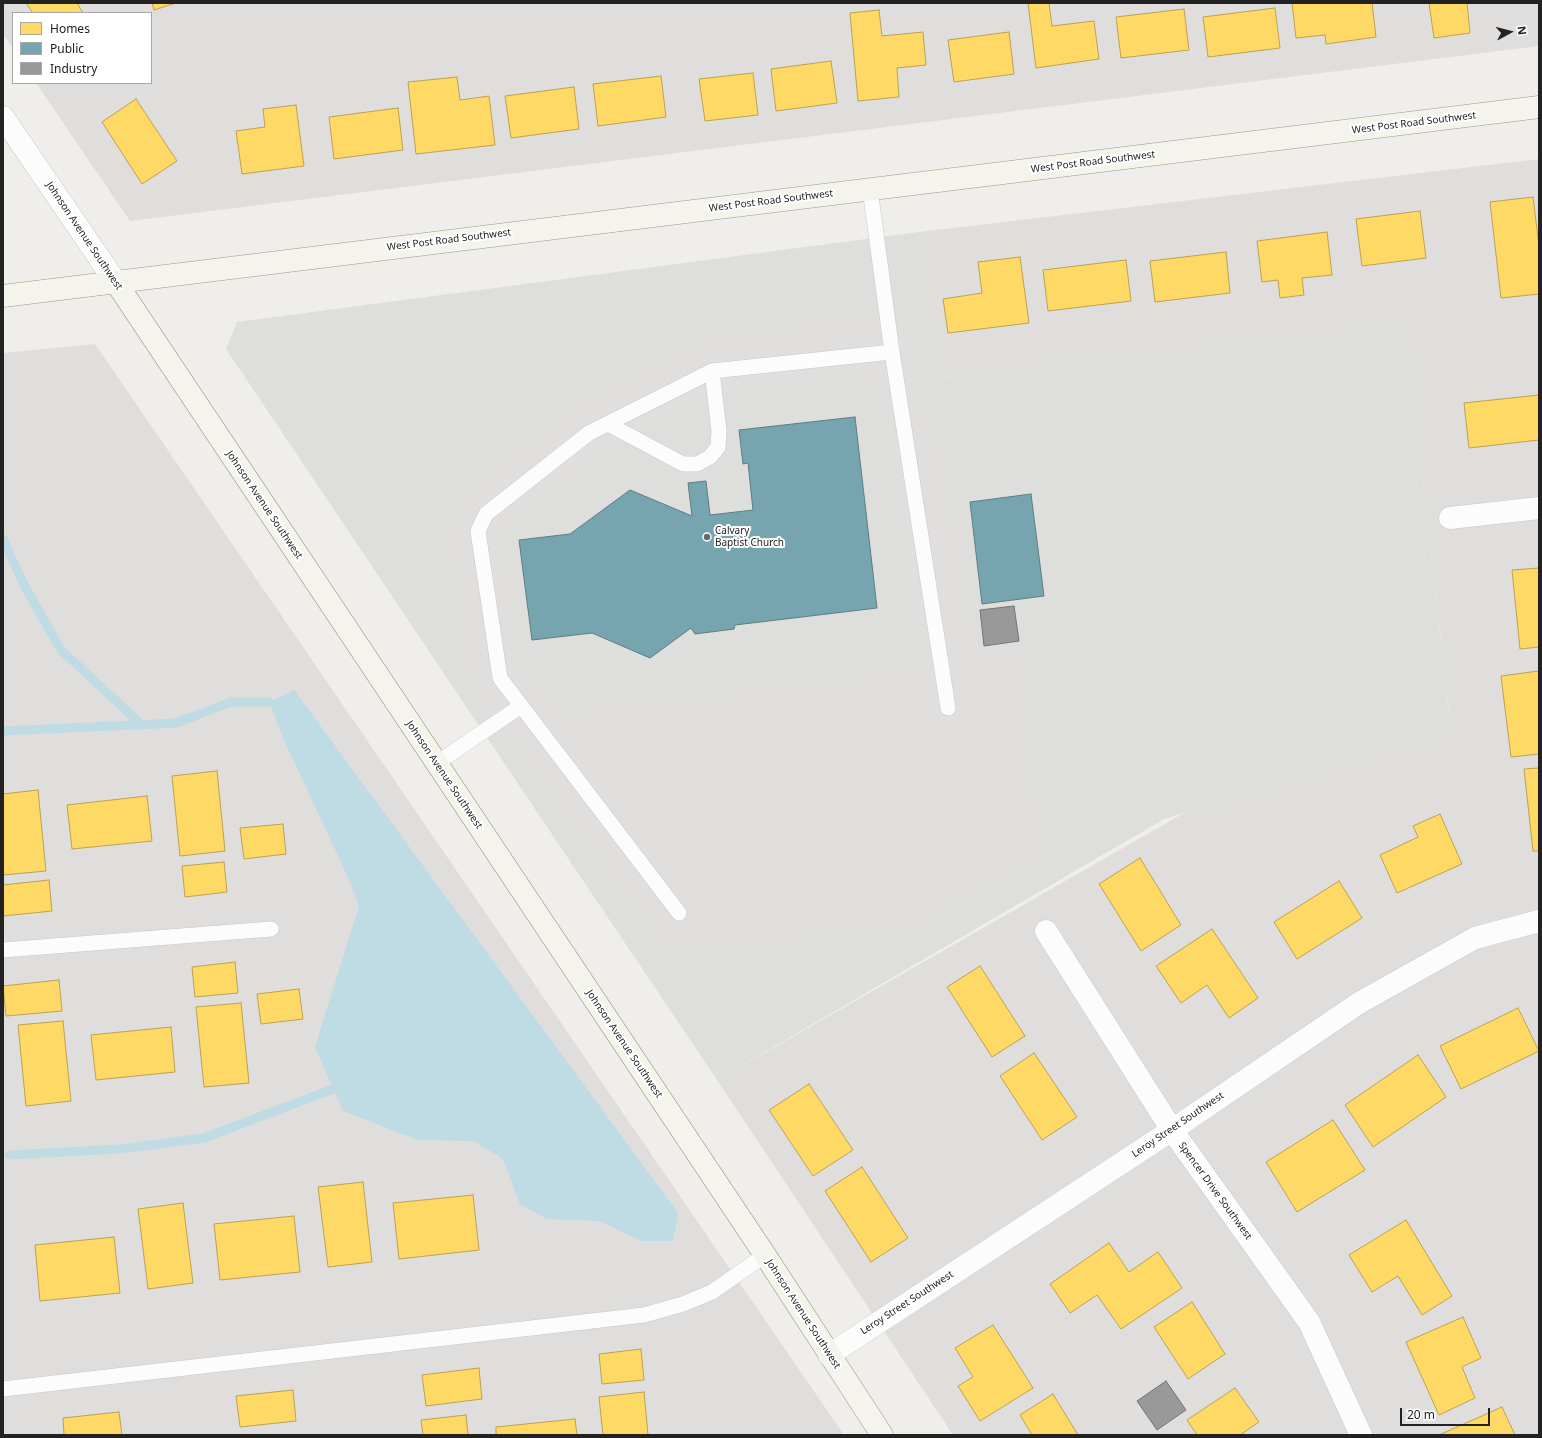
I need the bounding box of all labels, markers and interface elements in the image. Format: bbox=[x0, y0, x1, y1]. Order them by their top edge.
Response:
legend bbox=[12, 12, 152, 84]
north arrow bbox=[1490, 12, 1530, 52]
text: Homes bbox=[50, 20, 90, 37]
text: N bbox=[1514, 25, 1530, 36]
text: Public bbox=[50, 40, 84, 57]
text: Industry bbox=[50, 60, 97, 77]
street label: West Post Road Southwest bbox=[1351, 109, 1477, 137]
street label: West Post Road Southwest bbox=[1030, 148, 1156, 176]
street label: Johnson Avenue Southwest bbox=[43, 180, 125, 292]
street label: West Post Road Southwest bbox=[708, 187, 834, 215]
street label: West Post Road Southwest bbox=[386, 226, 512, 254]
street label: Johnson Avenue Southwest bbox=[223, 449, 305, 561]
place label: Calvary Baptist Church bbox=[715, 525, 784, 548]
marker: Calvary Baptist Church bbox=[702, 532, 712, 542]
street label: Johnson Avenue Southwest bbox=[403, 719, 485, 831]
street label: Johnson Avenue Southwest bbox=[583, 988, 665, 1100]
street label: Leroy Street Southwest bbox=[1130, 1090, 1226, 1160]
street label: Spencer Drive Southwest bbox=[1176, 1140, 1254, 1242]
street label: Johnson Avenue Southwest bbox=[763, 1257, 843, 1371]
street label: Leroy Street Southwest bbox=[858, 1268, 956, 1338]
scale bar bbox=[1402, 1400, 1492, 1426]
text: 20 m bbox=[1407, 1406, 1435, 1423]

